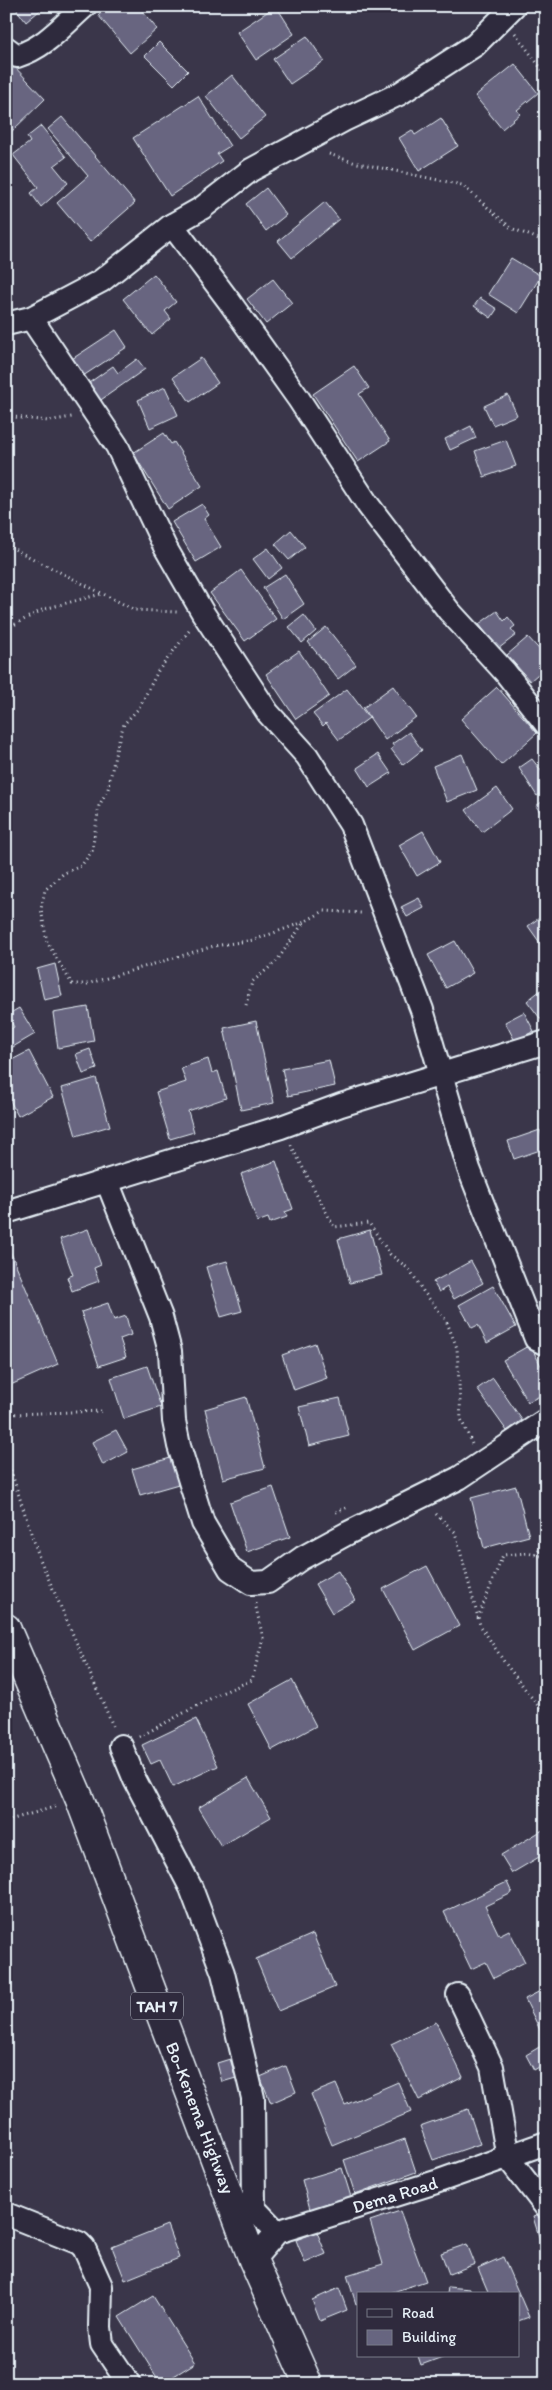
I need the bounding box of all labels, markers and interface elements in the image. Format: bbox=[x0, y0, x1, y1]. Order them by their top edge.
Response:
road number: TAH 7 bbox=[131, 1992, 183, 2020]
street label: Bo-Kenema Highway bbox=[161, 2039, 239, 2197]
street label: Dema Road bbox=[350, 2172, 441, 2218]
legend bbox=[357, 2292, 520, 2358]
text: Road bbox=[402, 2304, 435, 2322]
text: Building bbox=[402, 2328, 456, 2346]

